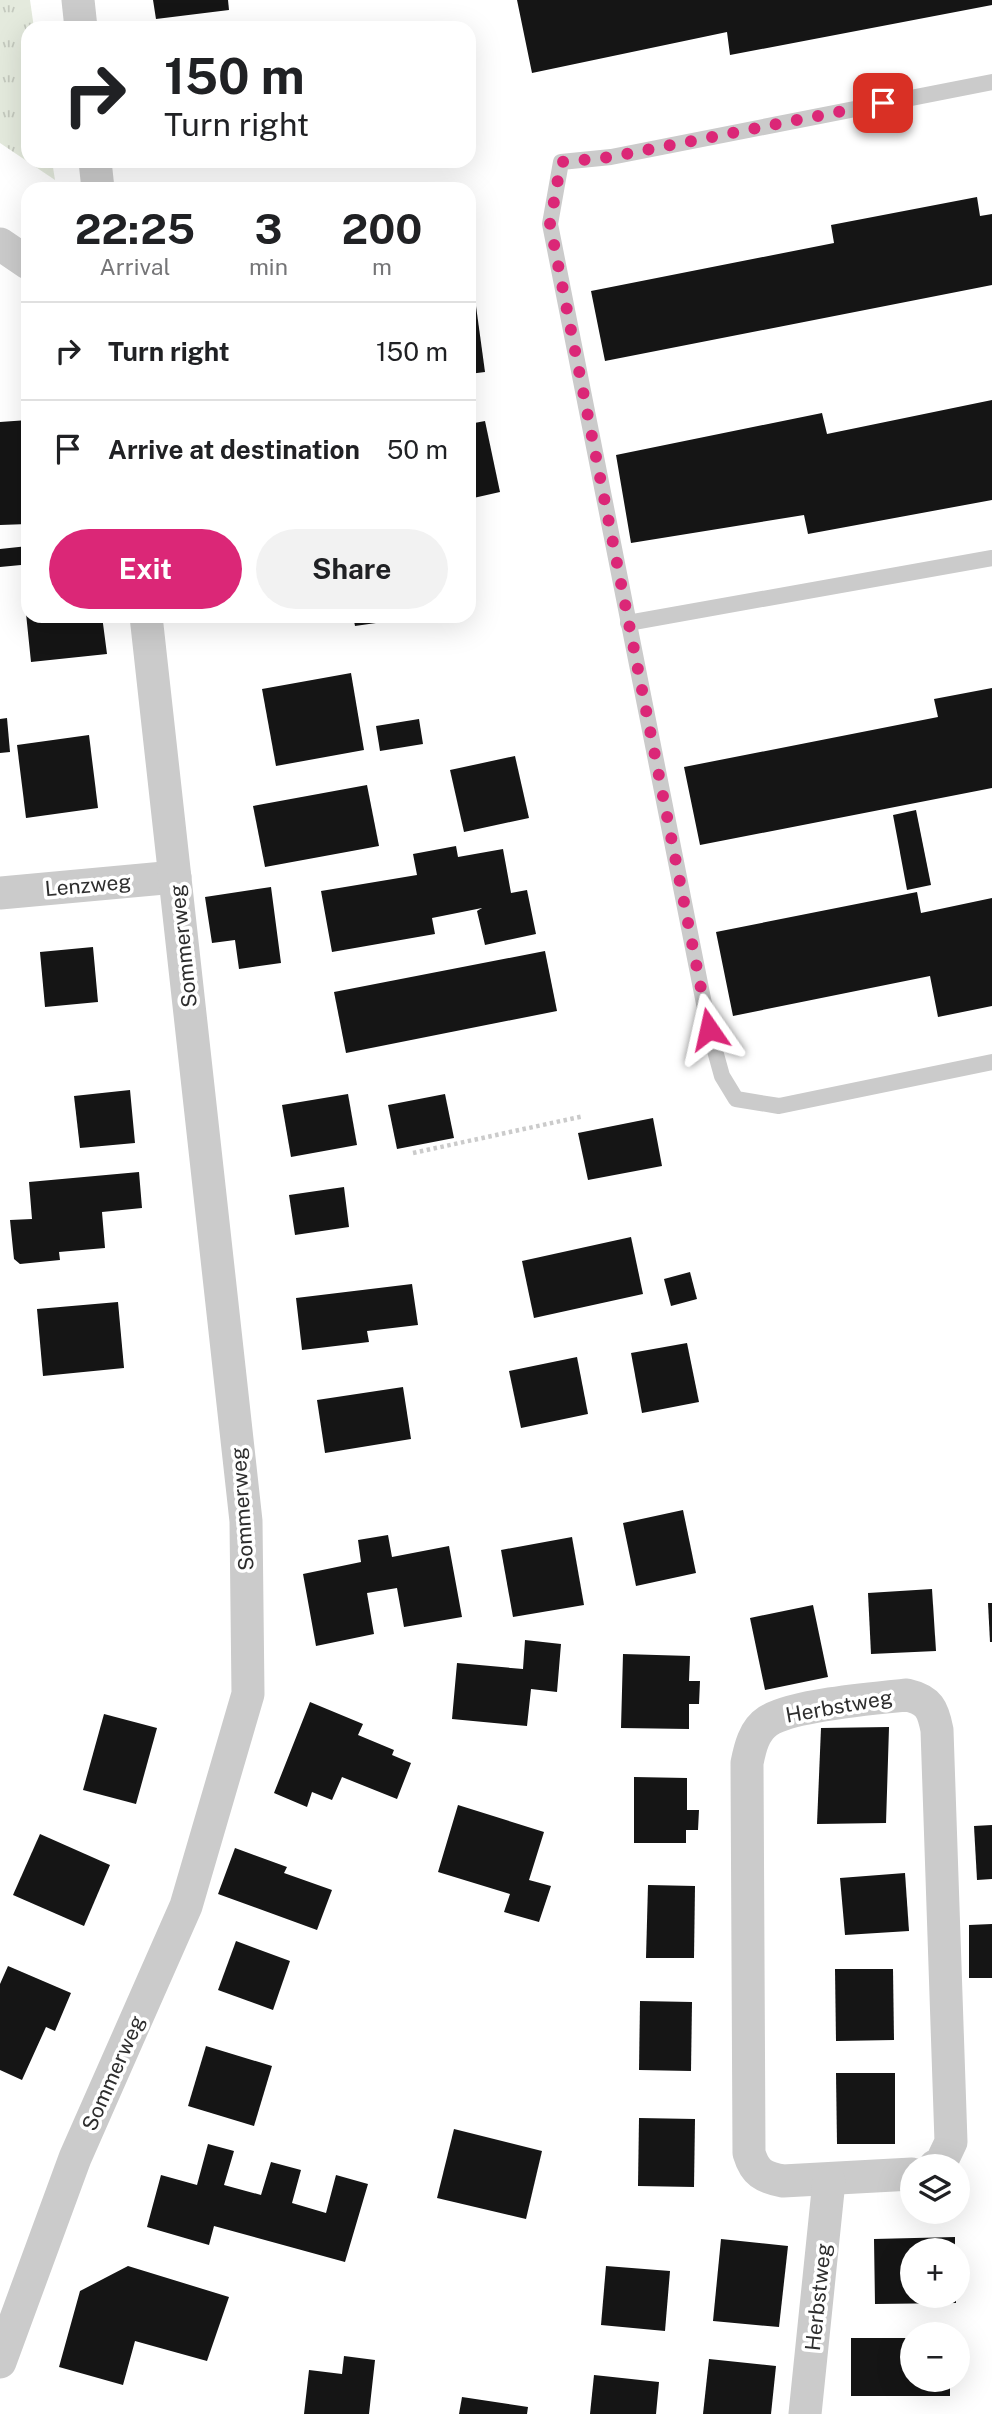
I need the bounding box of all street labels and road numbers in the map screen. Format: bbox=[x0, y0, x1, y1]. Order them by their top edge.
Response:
street label: Lenzweg bbox=[44, 869, 132, 901]
street label: Sommerweg bbox=[164, 883, 202, 1009]
street label: Sommerweg bbox=[225, 1446, 259, 1572]
street label: Herbstweg bbox=[784, 1684, 894, 1728]
street label: Sommerweg bbox=[76, 2011, 150, 2135]
street label: Herbstweg bbox=[800, 2242, 836, 2352]

